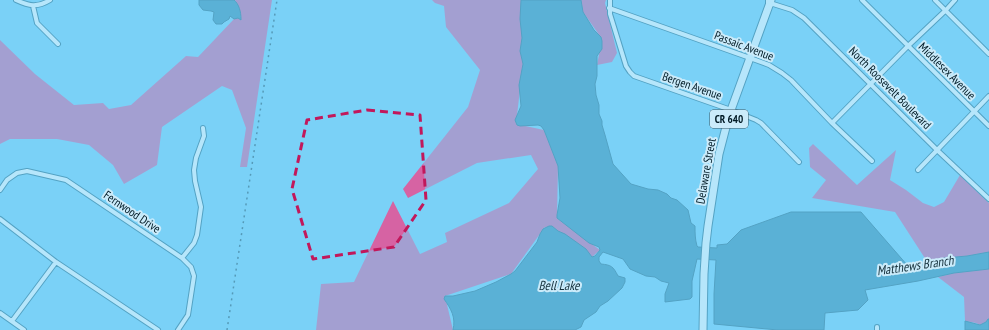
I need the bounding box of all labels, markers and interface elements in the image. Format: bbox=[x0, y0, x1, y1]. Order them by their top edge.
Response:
street label: Passaic Avenue bbox=[713, 27, 776, 64]
street label: Middlesex Avenue bbox=[916, 39, 979, 102]
street label: North Roosevelt Boulevard bbox=[846, 43, 935, 132]
street label: Bergen Avenue bbox=[660, 68, 724, 103]
road number: CR 640 bbox=[710, 110, 748, 128]
street label: Delaware Street bbox=[692, 136, 719, 205]
street label: Fernwood Drive bbox=[101, 187, 164, 236]
water label: Matthews Branch bbox=[876, 252, 956, 279]
water label: Bell Lake bbox=[538, 277, 581, 294]

